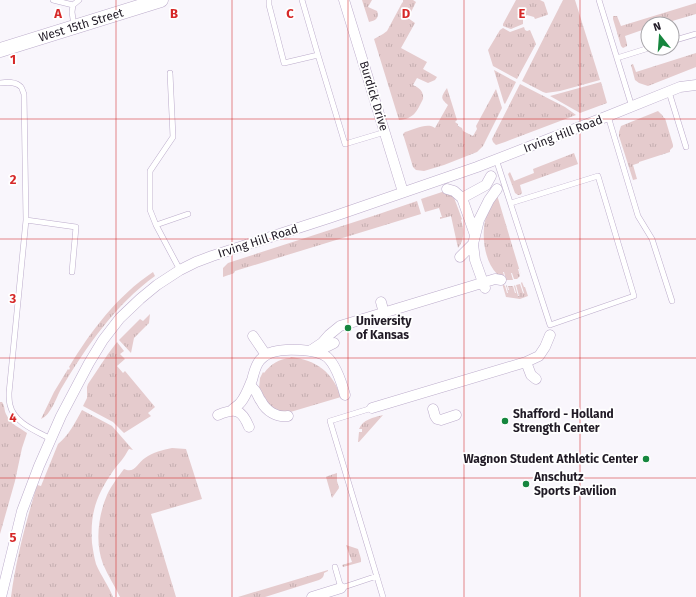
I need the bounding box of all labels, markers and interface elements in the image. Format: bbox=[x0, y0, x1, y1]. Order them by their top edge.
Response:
street label: West 15th Street bbox=[37, 5, 126, 45]
text: A bbox=[53, 6, 62, 21]
text: B bbox=[170, 6, 178, 21]
text: C bbox=[286, 6, 294, 21]
text: D bbox=[402, 6, 411, 21]
text: E bbox=[519, 6, 526, 21]
north arrow bbox=[640, 16, 680, 56]
text: N bbox=[652, 20, 663, 34]
text: 1 bbox=[10, 52, 16, 67]
street label: Burdick Drive bbox=[357, 59, 391, 133]
street label: Irving Hill Road bbox=[522, 113, 604, 155]
text: 2 bbox=[10, 172, 17, 187]
street label: Irving Hill Road bbox=[216, 221, 300, 261]
text: 3 bbox=[9, 291, 17, 306]
place label: University of Kansas bbox=[356, 314, 412, 342]
marker: University of Kansas bbox=[343, 323, 353, 333]
place label: Shafford - Holland Strength Center bbox=[513, 407, 614, 435]
text: 4 bbox=[9, 410, 17, 425]
marker: Shafford - Holland Strength Center bbox=[500, 416, 510, 426]
place label: Wagnon Student Athletic Center bbox=[463, 452, 638, 466]
marker: Wagnon Student Athletic Center bbox=[641, 454, 651, 464]
place label: Anschutz Sports Pavilion bbox=[533, 470, 617, 498]
marker: Anschutz Sports Pavilion bbox=[521, 479, 531, 489]
text: 5 bbox=[10, 530, 17, 545]

